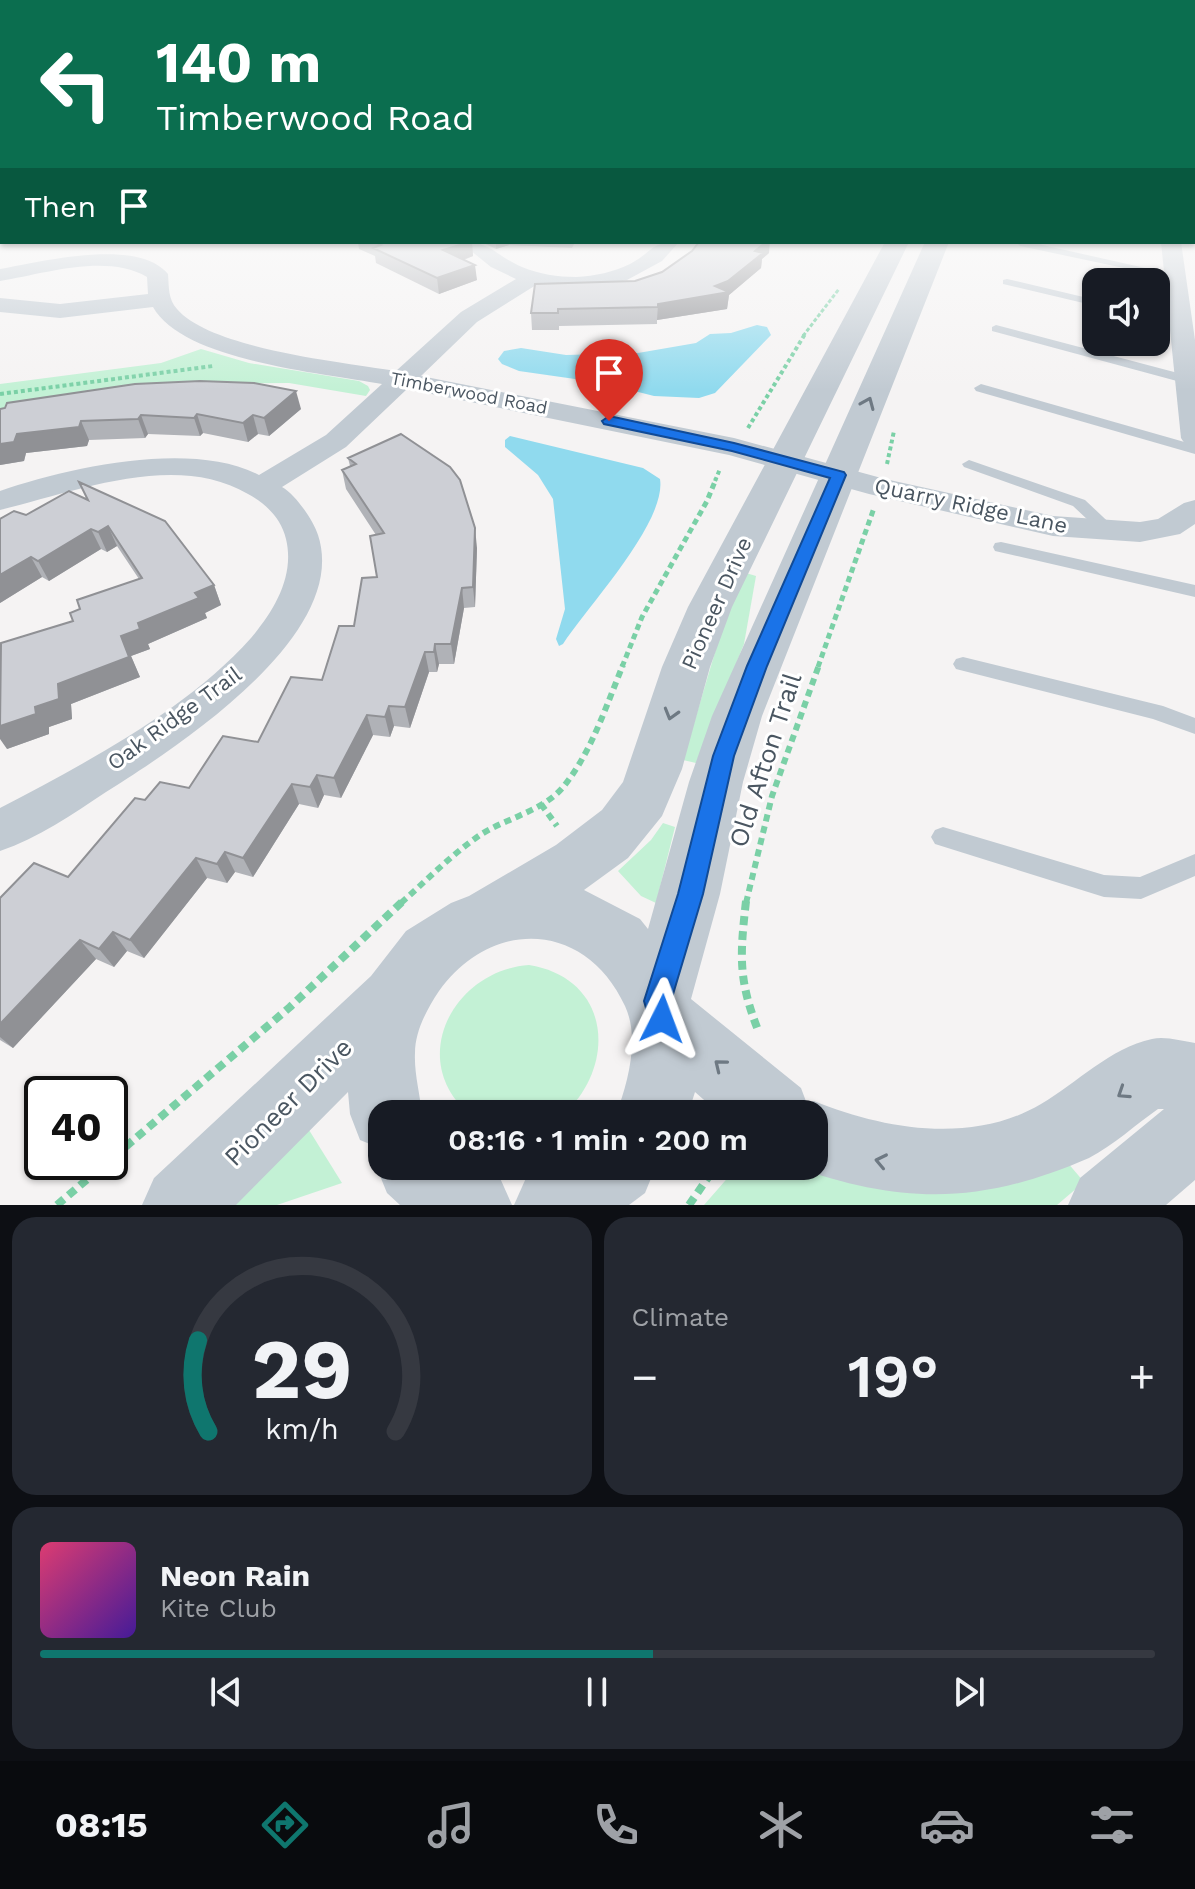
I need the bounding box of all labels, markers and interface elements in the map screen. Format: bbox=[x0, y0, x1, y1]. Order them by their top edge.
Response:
text: 140 m bbox=[156, 30, 321, 96]
icon: left bbox=[24, 32, 128, 136]
text: Timberwood Road bbox=[156, 97, 475, 139]
icon: arrive bbox=[112, 184, 156, 228]
text: Then bbox=[24, 189, 96, 224]
map controls bbox=[1082, 268, 1170, 356]
button: sound bbox=[1082, 268, 1170, 356]
pin bbox=[575, 339, 643, 421]
icon: arrive bbox=[587, 351, 631, 395]
street label: Timberwood Road bbox=[389, 367, 549, 418]
one-way arrow bbox=[859, 397, 875, 412]
street label: Quarry Ridge Lane bbox=[872, 473, 1070, 538]
street label: Pioneer Drive bbox=[676, 533, 757, 673]
street label: Oak Ridge Trail bbox=[102, 661, 246, 775]
street label: Old Afton Trail bbox=[723, 669, 807, 851]
one-way arrow bbox=[664, 706, 680, 720]
position arrow bbox=[620, 977, 704, 1061]
street label: Pioneer Drive bbox=[218, 1032, 358, 1172]
one-way arrow bbox=[715, 1060, 729, 1075]
speed limit sign: 40 bbox=[24, 1076, 128, 1180]
one-way arrow bbox=[1117, 1083, 1131, 1098]
text: 08:16 · 1 min · 200 m bbox=[448, 1122, 748, 1157]
one-way arrow bbox=[874, 1153, 888, 1170]
text: Climate bbox=[632, 1302, 729, 1332]
text: 29 bbox=[251, 1321, 352, 1418]
text: 19° bbox=[848, 1341, 939, 1412]
text: − bbox=[632, 1351, 658, 1403]
text: + bbox=[1128, 1351, 1155, 1403]
text: km/h bbox=[265, 1412, 339, 1446]
text: Neon Rain bbox=[160, 1558, 310, 1593]
text: Kite Club bbox=[160, 1593, 277, 1623]
icon: previous bbox=[204, 1670, 248, 1714]
icon: pause bbox=[575, 1670, 619, 1714]
icon: next bbox=[947, 1670, 991, 1714]
icon: directions bbox=[257, 1797, 313, 1853]
icon: music bbox=[423, 1797, 479, 1853]
icon: phone bbox=[588, 1797, 644, 1853]
icon: climate bbox=[753, 1797, 809, 1853]
icon: car bbox=[919, 1797, 975, 1853]
icon: filters bbox=[1084, 1797, 1140, 1853]
text: 08:15 bbox=[55, 1804, 148, 1846]

